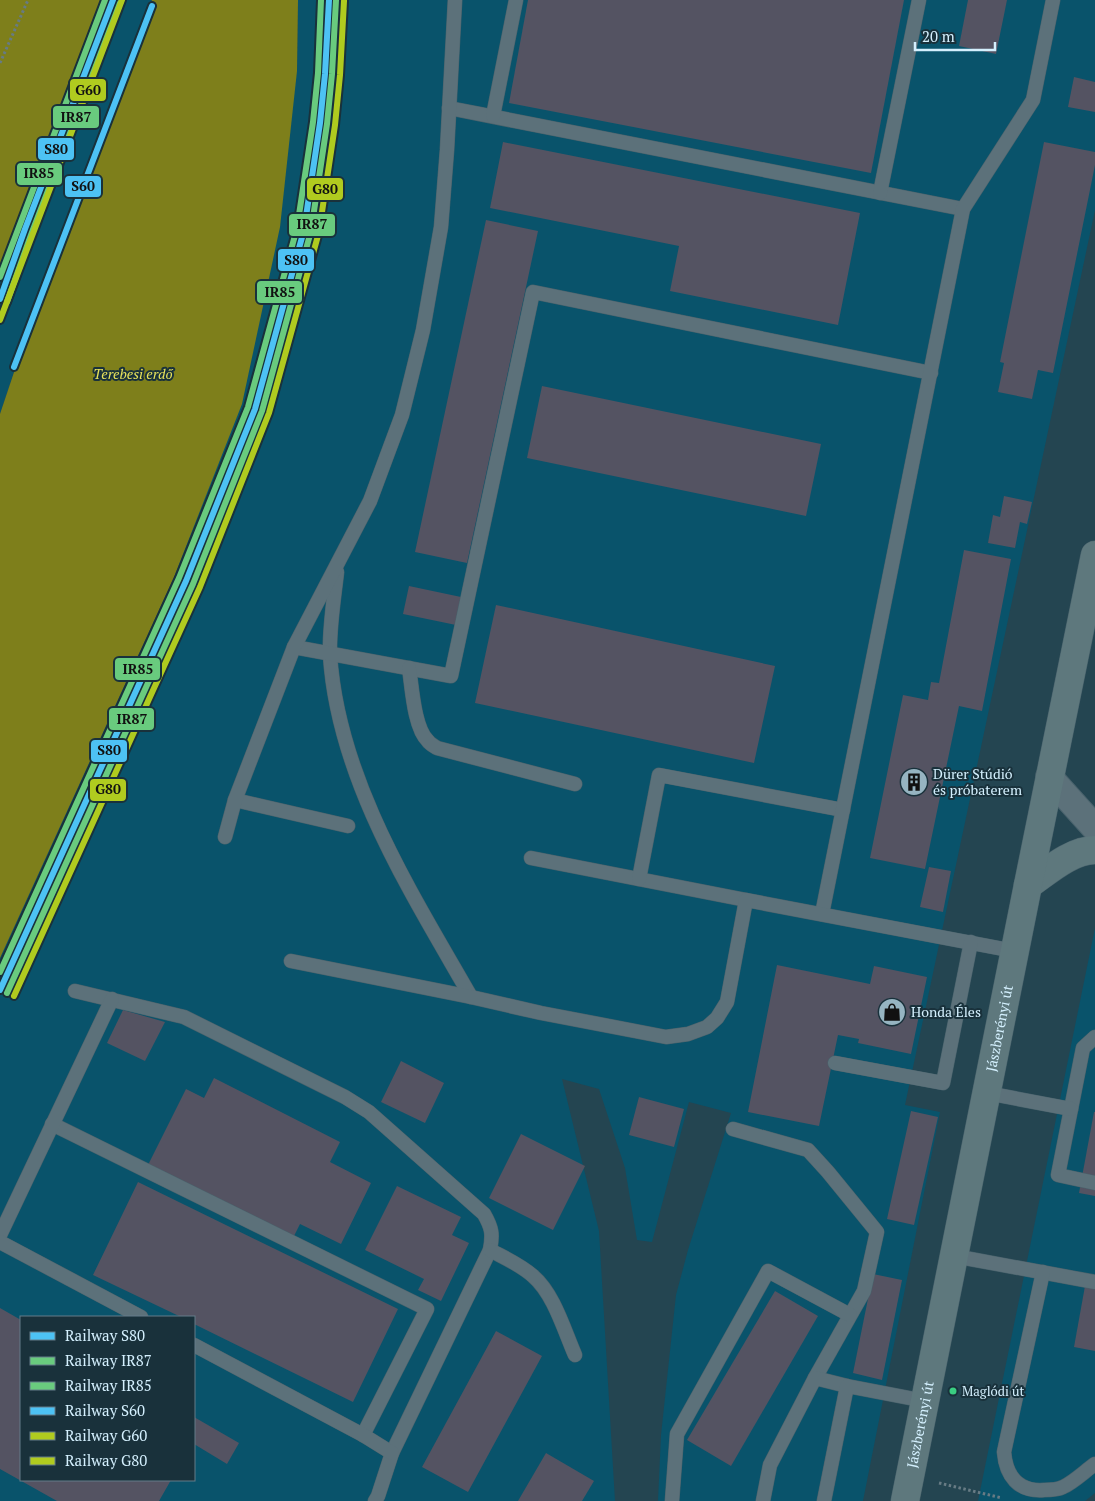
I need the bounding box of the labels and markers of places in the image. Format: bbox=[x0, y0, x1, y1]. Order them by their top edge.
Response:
place label: Dürer Stúdió és próbaterem bbox=[933, 764, 1022, 799]
building icon: Dürer Stúdió és próbaterem bbox=[899, 767, 929, 797]
shop icon: Honda Éles bbox=[877, 997, 907, 1027]
place label: Honda Éles bbox=[911, 1002, 981, 1021]
place label: Maglódi út bbox=[962, 1382, 1025, 1400]
marker: Maglódi út bbox=[948, 1386, 958, 1396]

